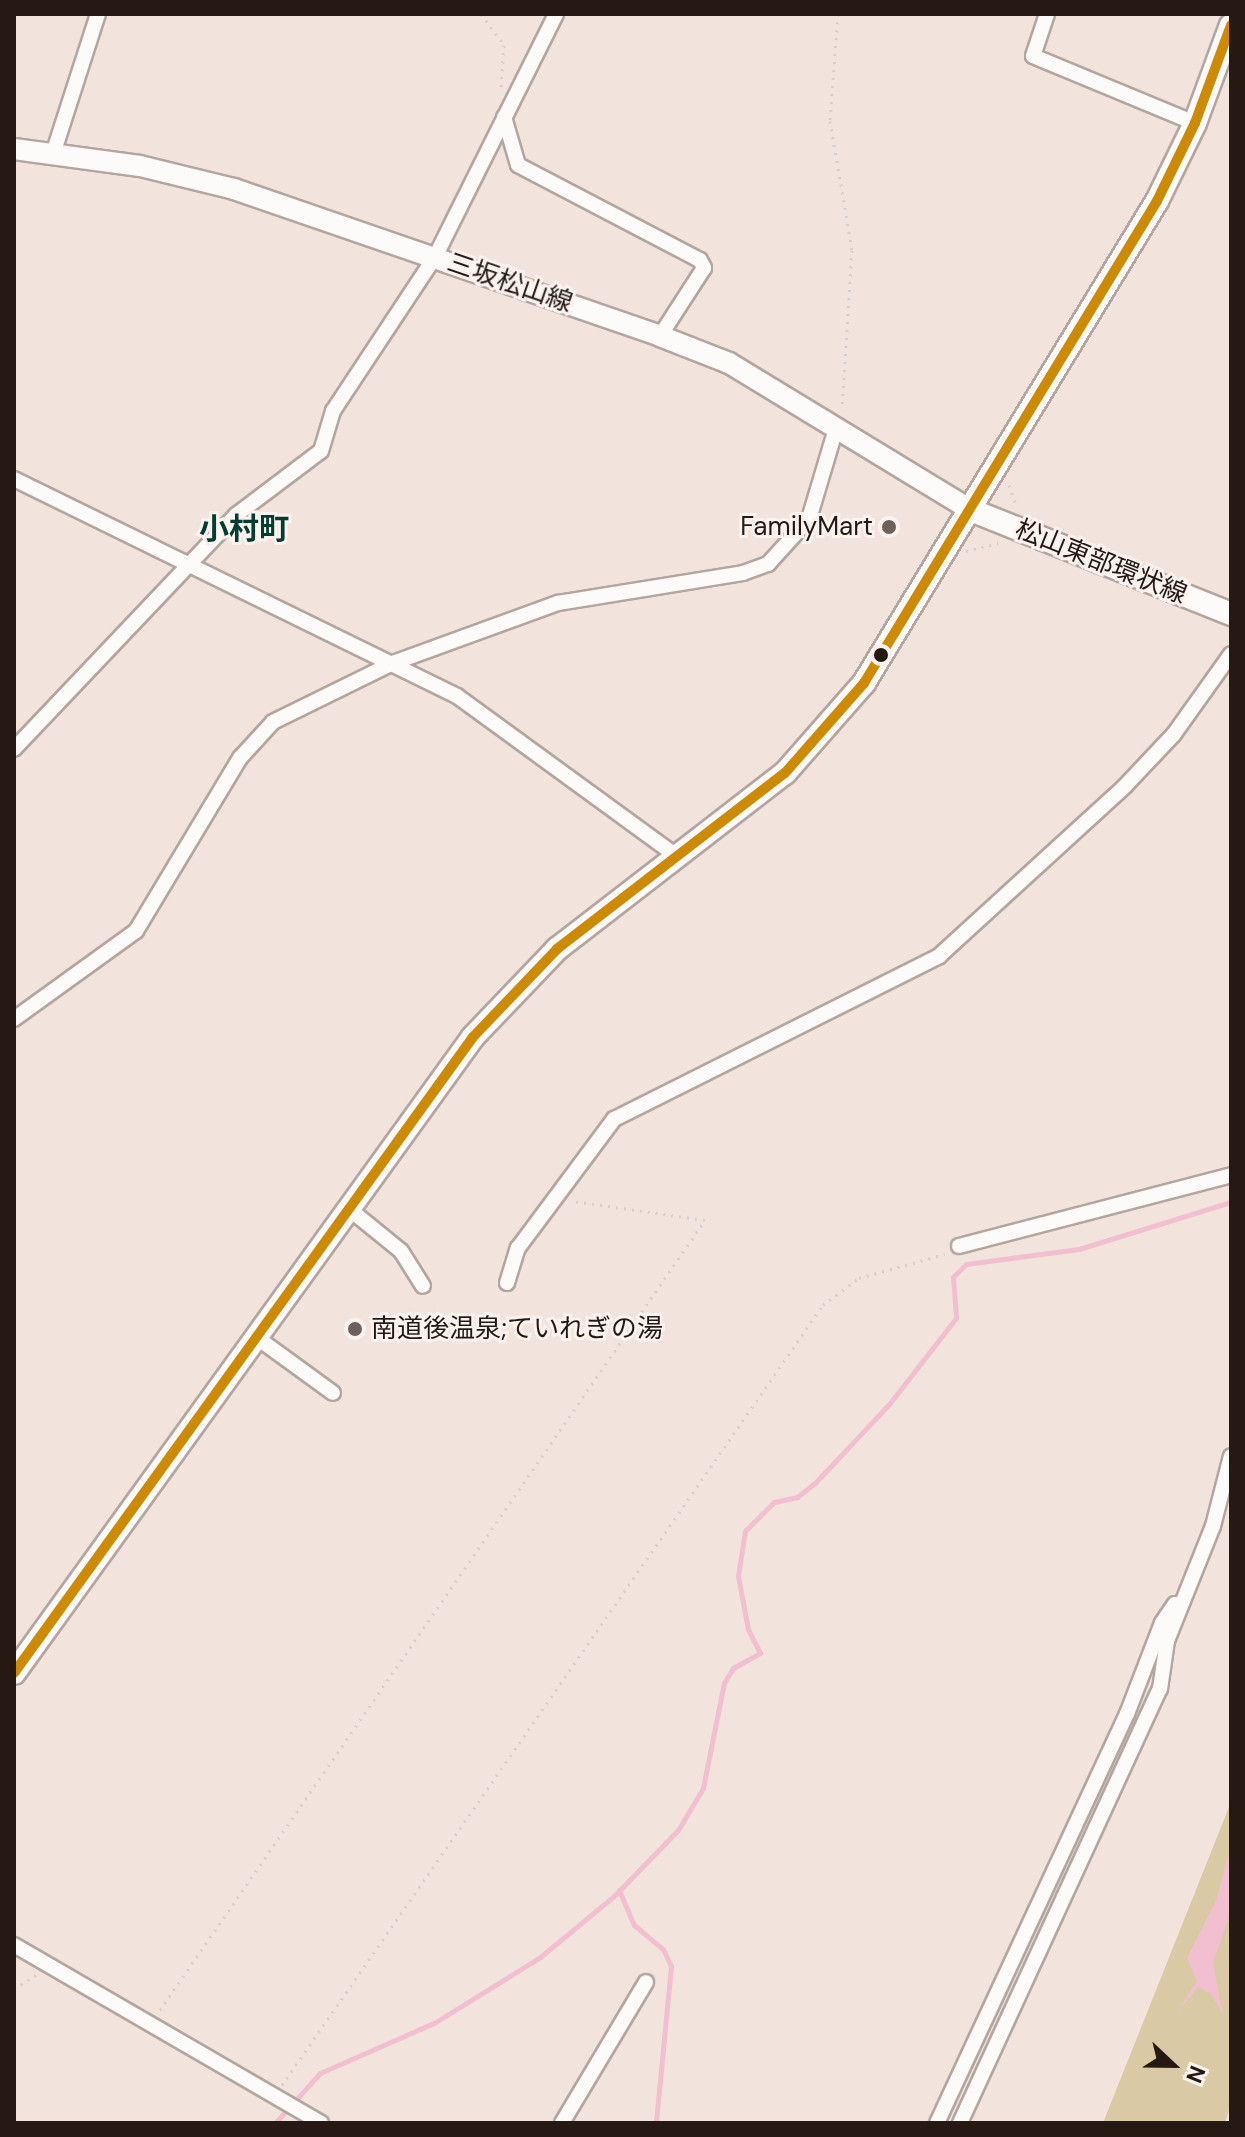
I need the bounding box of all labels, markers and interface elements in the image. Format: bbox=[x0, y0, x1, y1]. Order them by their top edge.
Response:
street label: 三坂松山線 bbox=[443, 247, 577, 319]
district label: 小村町 bbox=[199, 511, 289, 547]
place label: FamilyMart bbox=[740, 511, 873, 543]
street label: 松山東部環状線 bbox=[1011, 513, 1191, 611]
marker: FamilyMart bbox=[880, 518, 898, 536]
unlabelled marker bbox=[873, 647, 889, 663]
place label: 南道後温泉;ていれぎの湯 bbox=[371, 1313, 663, 1345]
marker: 南道後温泉;ていれぎの湯 bbox=[346, 1320, 364, 1338]
north arrow bbox=[1133, 2025, 1213, 2105]
text: N bbox=[1179, 2061, 1212, 2087]

